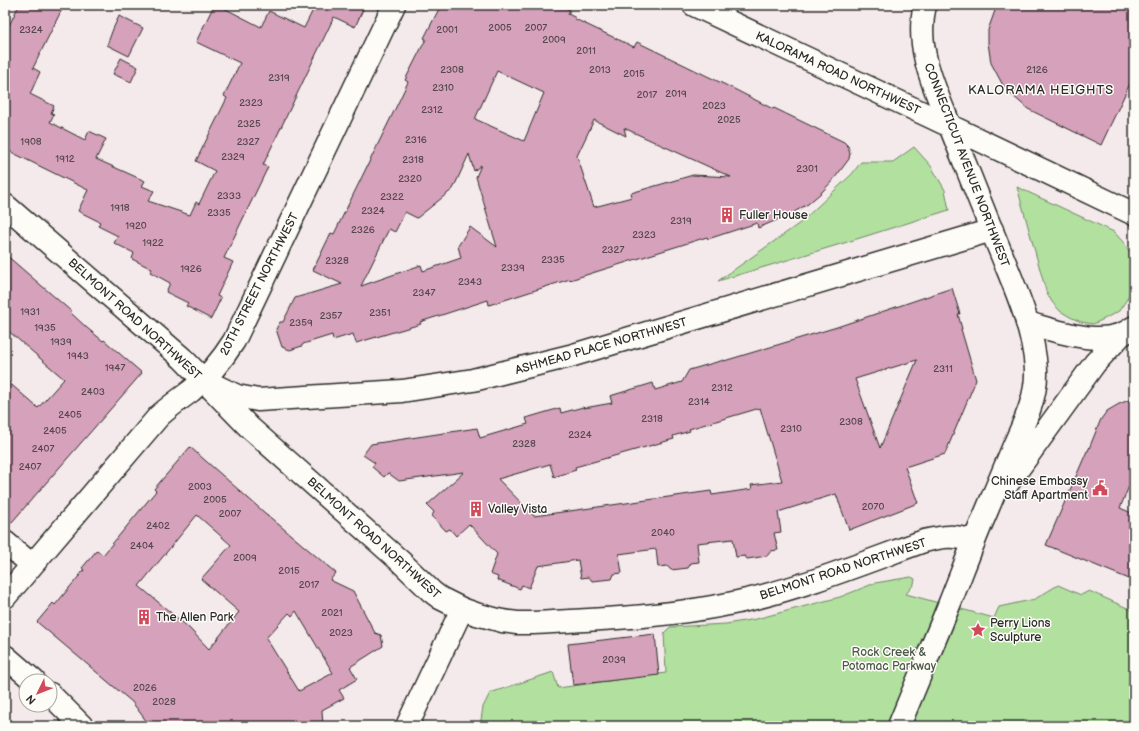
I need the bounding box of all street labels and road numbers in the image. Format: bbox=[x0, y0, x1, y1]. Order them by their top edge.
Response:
street label: KALORAMA ROAD NORTHWEST bbox=[753, 29, 923, 119]
street label: CONNECTICUT AVENUE NORTHWEST bbox=[921, 61, 1013, 270]
street label: 20TH STREET NORTHWEST bbox=[217, 210, 302, 358]
street label: BELMONT ROAD NORTHWEST bbox=[65, 255, 205, 384]
street label: ASHMEAD PLACE NORTHWEST bbox=[514, 315, 689, 378]
street label: BELMONT ROAD NORTHWEST bbox=[304, 474, 444, 603]
street label: BELMONT ROAD NORTHWEST bbox=[758, 535, 929, 604]

